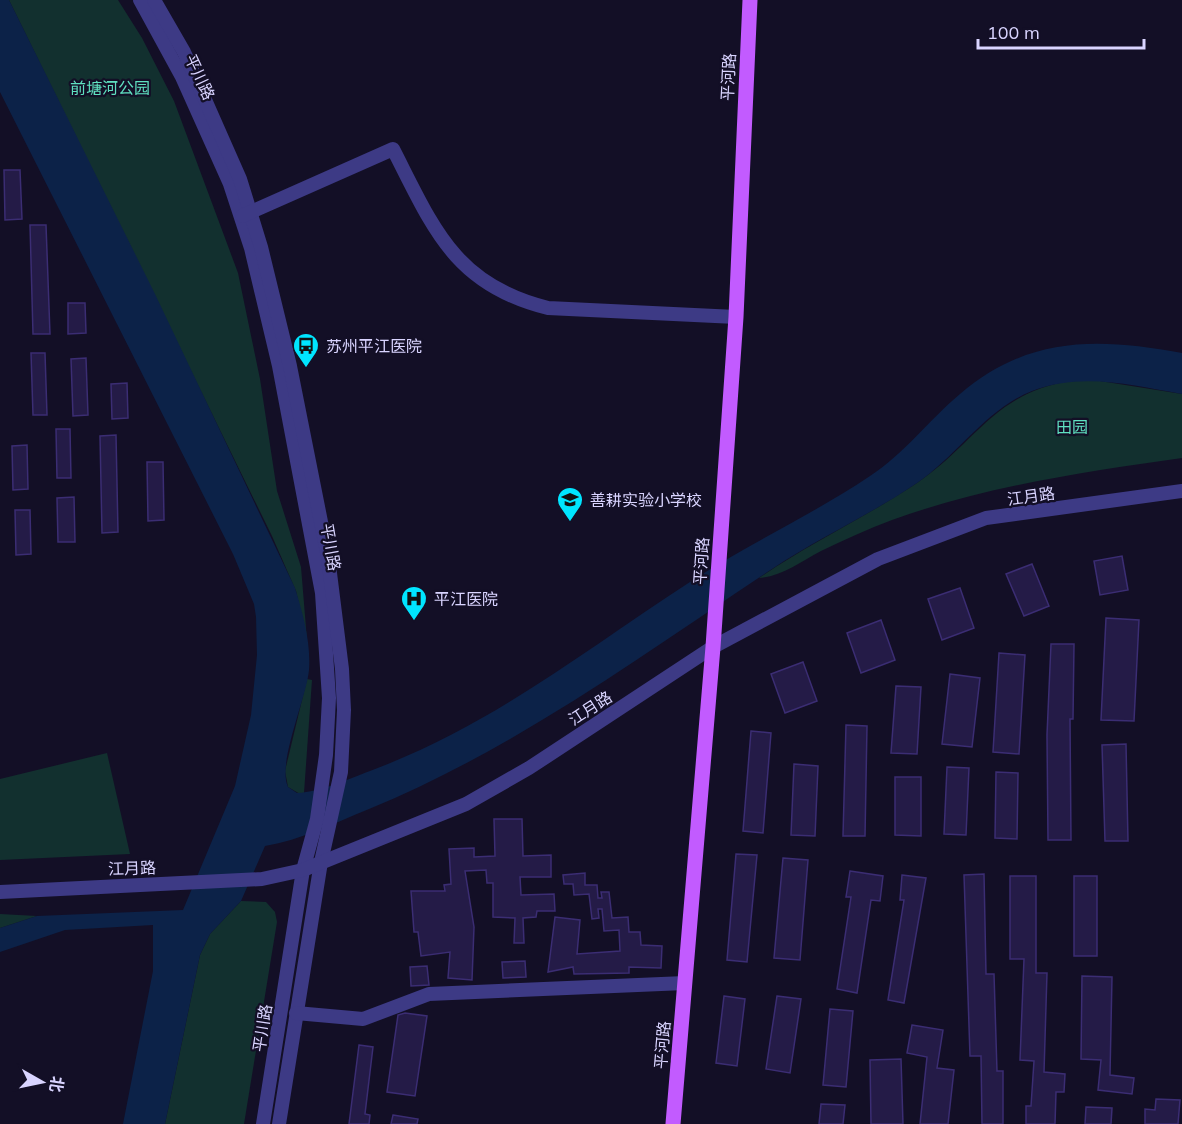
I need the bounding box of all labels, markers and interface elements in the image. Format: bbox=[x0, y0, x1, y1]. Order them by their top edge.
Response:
scale bar bbox=[978, 12, 1144, 50]
text: 100 m bbox=[987, 21, 1040, 44]
street label: 平川路 bbox=[181, 51, 219, 103]
street label: 平河路 bbox=[717, 53, 739, 101]
park label: 前塘河公园 bbox=[70, 78, 150, 98]
bus stop icon: 苏州平江医院 bbox=[291, 331, 321, 369]
place label: 苏州平江医院 bbox=[326, 336, 422, 356]
park label: 田园 bbox=[1056, 417, 1088, 437]
street label: 江月路 bbox=[1006, 483, 1056, 509]
school or university icon: 善耕实验小学校 bbox=[555, 485, 585, 523]
place label: 善耕实验小学校 bbox=[590, 490, 702, 510]
street label: 平川路 bbox=[317, 522, 345, 572]
street label: 平河路 bbox=[689, 536, 713, 586]
hospital icon: 平江医院 bbox=[399, 584, 429, 622]
place label: 平江医院 bbox=[434, 589, 498, 609]
street label: 江月路 bbox=[564, 687, 616, 729]
street label: 江月路 bbox=[108, 857, 156, 879]
street label: 平川路 bbox=[248, 1003, 276, 1053]
street label: 平河路 bbox=[650, 1020, 674, 1070]
north arrow bbox=[12, 1052, 72, 1112]
text: 北 bbox=[46, 1075, 68, 1094]

